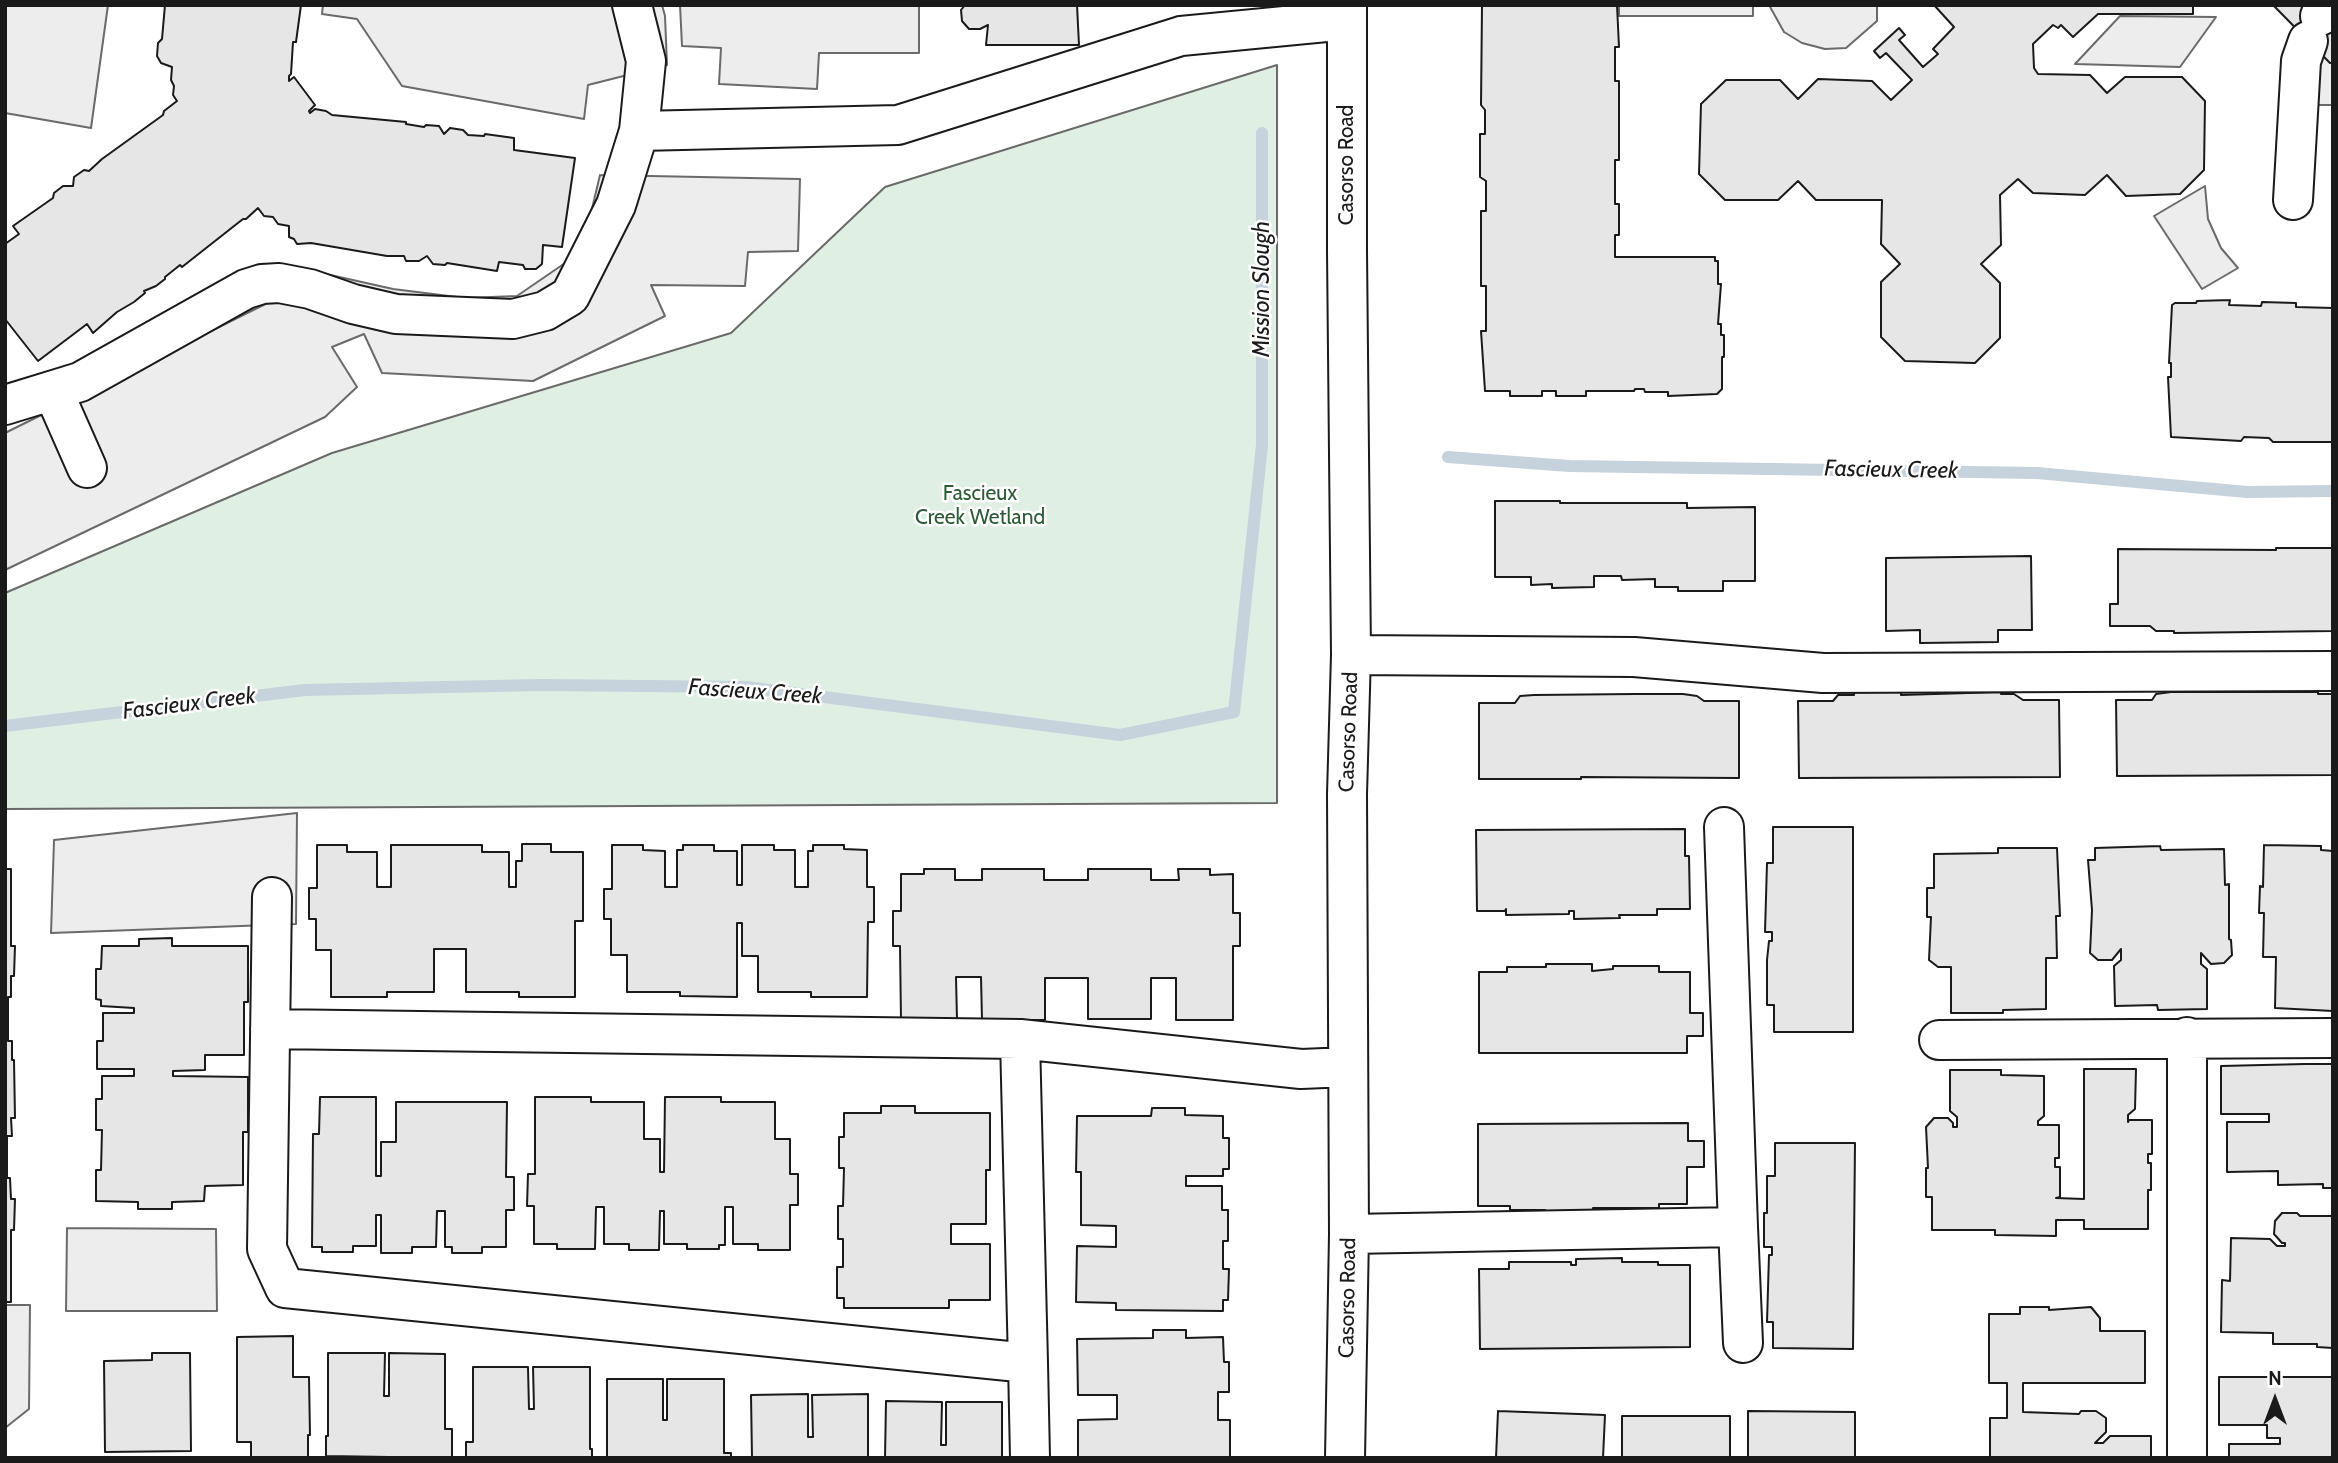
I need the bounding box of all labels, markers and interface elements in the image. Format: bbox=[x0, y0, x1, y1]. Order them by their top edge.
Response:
street label: Casorso Road bbox=[1334, 105, 1360, 225]
water label: Mission Slough bbox=[1248, 221, 1276, 357]
water label: Fascieux Creek bbox=[1824, 455, 1958, 485]
park label: Fascieux Creek Wetland bbox=[915, 481, 1045, 531]
street label: Casorso Road bbox=[1334, 671, 1364, 793]
water label: Fascieux Creek bbox=[687, 674, 823, 710]
water label: Fascieux Creek bbox=[121, 682, 257, 726]
street label: Casorso Road bbox=[1334, 1238, 1362, 1358]
north arrow bbox=[2240, 1365, 2310, 1435]
text: N bbox=[2268, 1367, 2282, 1390]

